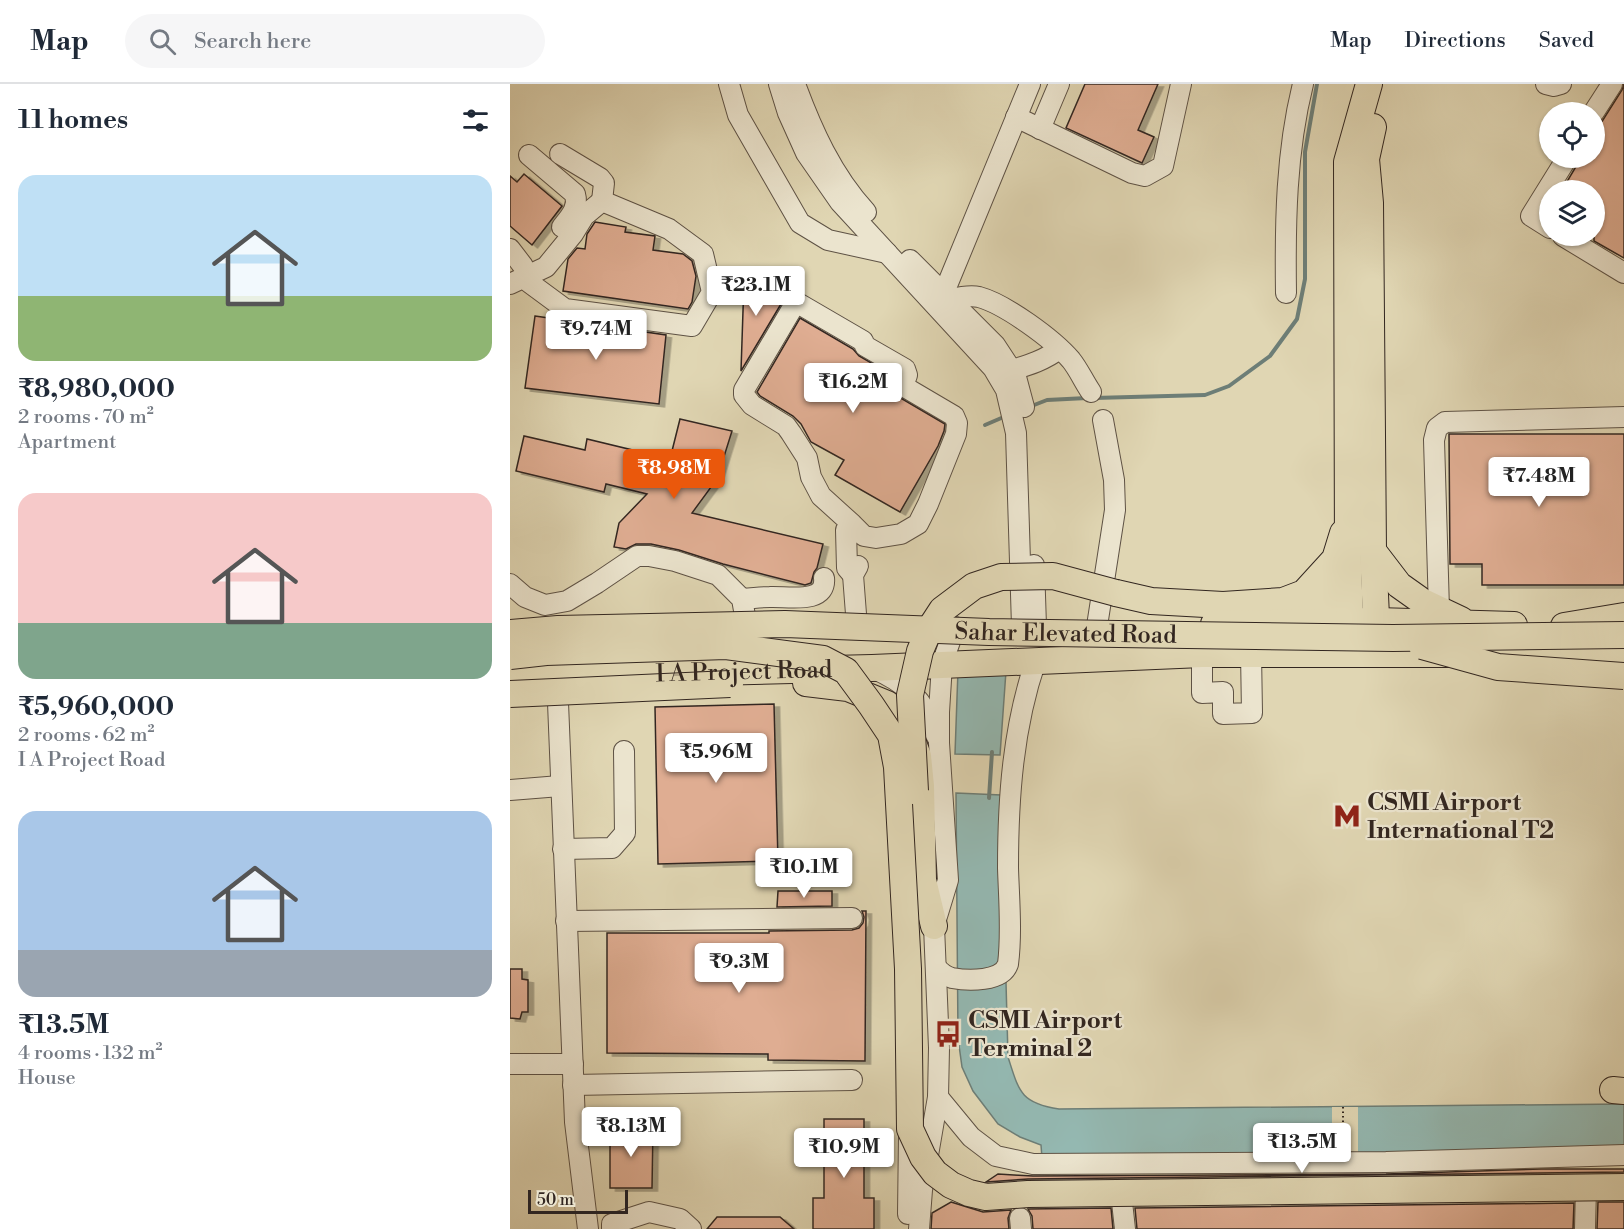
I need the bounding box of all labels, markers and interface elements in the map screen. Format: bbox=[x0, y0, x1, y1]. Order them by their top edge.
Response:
search box bbox=[125, 14, 545, 68]
text: Map bbox=[30, 24, 89, 59]
icon: search bbox=[146, 25, 179, 58]
text: Search here bbox=[194, 28, 311, 55]
text: Map bbox=[1330, 28, 1372, 54]
text: Directions bbox=[1405, 28, 1506, 54]
text: Saved bbox=[1539, 28, 1594, 54]
map controls bbox=[1539, 102, 1605, 246]
button: locate bbox=[1539, 102, 1605, 168]
text: 11 homes bbox=[18, 104, 128, 136]
icon: filters bbox=[459, 104, 492, 137]
button: layers bbox=[1539, 180, 1605, 246]
icon: home bbox=[201, 214, 309, 322]
pin: ₹23.1M bbox=[707, 266, 805, 317]
text: ₹23.1M bbox=[721, 273, 791, 298]
pin: ₹9.74M bbox=[547, 310, 645, 361]
text: ₹9.74M bbox=[560, 317, 632, 342]
pin: ₹16.2M bbox=[804, 363, 902, 414]
text: ₹16.2M bbox=[818, 370, 888, 395]
text: ₹8,980,000 bbox=[18, 373, 175, 405]
text: 2 rooms · 70 m² bbox=[18, 405, 154, 430]
text: Apartment bbox=[18, 430, 116, 455]
pin: ₹8.98M bbox=[625, 449, 723, 500]
text: ₹8.98M bbox=[637, 456, 711, 481]
pin: ₹7.48M bbox=[1490, 457, 1588, 508]
text: ₹7.48M bbox=[1502, 464, 1576, 489]
icon: home bbox=[201, 532, 309, 640]
street label: Sahar Elevated Road bbox=[954, 617, 1177, 651]
street label: I A Project Road bbox=[655, 655, 833, 689]
text: ₹5,960,000 bbox=[18, 691, 174, 723]
text: 2 rooms · 62 m² bbox=[18, 723, 154, 748]
pin: ₹5.96M bbox=[667, 733, 765, 784]
text: ₹5.96M bbox=[679, 740, 753, 765]
text: I A Project Road bbox=[18, 748, 165, 773]
place label: CSMI Airport International T2 bbox=[1367, 788, 1554, 846]
metro station icon: CSMI Airport International T2 bbox=[1332, 801, 1362, 831]
pin: ₹10.1M bbox=[755, 848, 853, 899]
icon: home bbox=[201, 850, 309, 958]
text: ₹10.1M bbox=[769, 855, 839, 880]
pin: ₹9.3M bbox=[697, 943, 781, 994]
text: ₹9.3M bbox=[709, 950, 769, 975]
place label: CSMI Airport Terminal 2 bbox=[968, 1006, 1123, 1064]
text: ₹13.5M bbox=[18, 1009, 109, 1041]
bus stop icon: CSMI Airport Terminal 2 bbox=[933, 1019, 963, 1049]
text: 4 rooms · 132 m² bbox=[18, 1041, 162, 1066]
text: House bbox=[18, 1066, 76, 1091]
pin: ₹8.13M bbox=[582, 1107, 680, 1158]
text: ₹8.13M bbox=[596, 1114, 666, 1139]
pin: ₹13.5M bbox=[1253, 1123, 1351, 1174]
pin: ₹10.9M bbox=[795, 1128, 893, 1179]
text: ₹13.5M bbox=[1267, 1130, 1337, 1155]
text: ₹10.9M bbox=[808, 1135, 880, 1160]
scale bar bbox=[528, 1187, 628, 1214]
text: 50 m bbox=[537, 1190, 574, 1210]

